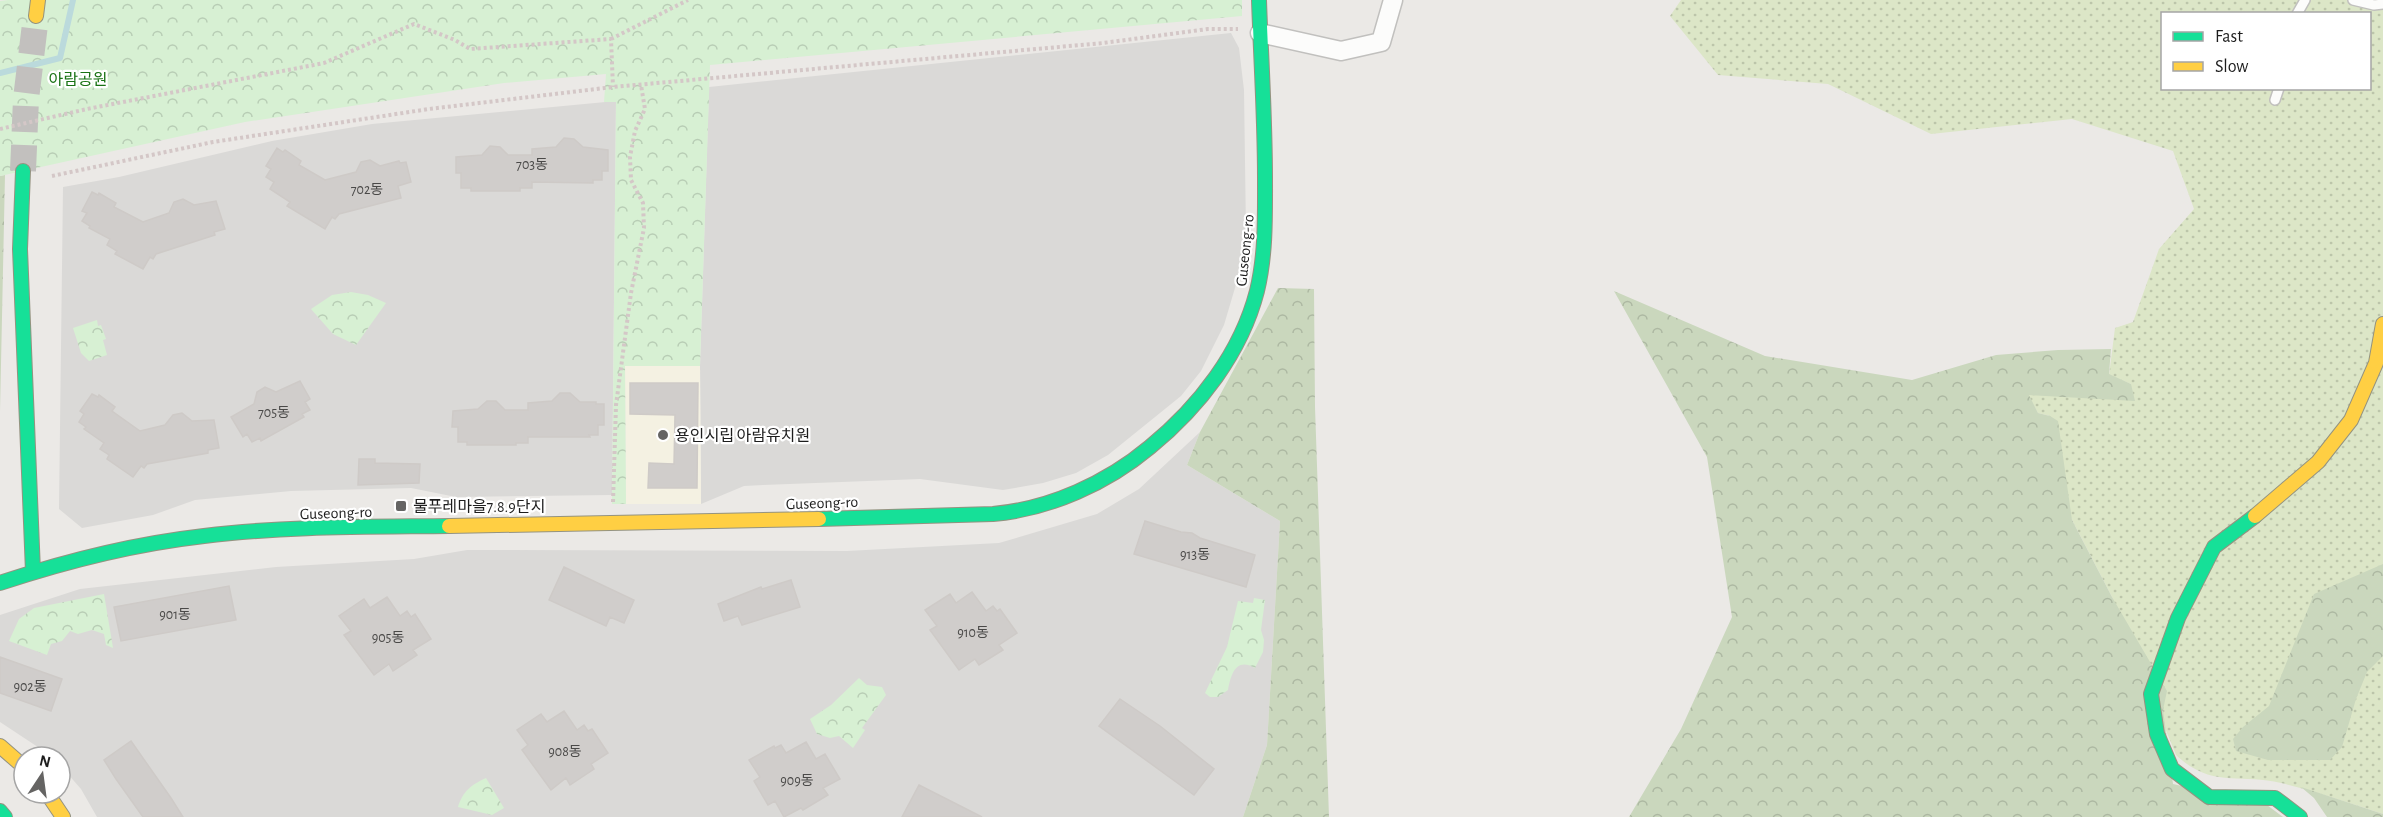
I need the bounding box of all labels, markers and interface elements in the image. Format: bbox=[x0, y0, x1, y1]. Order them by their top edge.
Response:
legend bbox=[2161, 12, 2371, 90]
text: Fast bbox=[2215, 28, 2243, 46]
text: Slow bbox=[2215, 58, 2248, 76]
park label: 아람공원 bbox=[49, 72, 107, 88]
house number: 703동 bbox=[516, 158, 548, 172]
house number: 702동 bbox=[351, 183, 383, 197]
street label: Guseong-ro bbox=[1233, 213, 1257, 287]
house number: 705동 bbox=[258, 406, 290, 420]
marker: 용인시립 아람유치원 bbox=[656, 428, 670, 442]
place label: 용인시립 아람유치원 bbox=[675, 428, 810, 444]
street label: Guseong-ro bbox=[786, 494, 859, 512]
marker: 물푸레마을7.8.9단지 bbox=[394, 499, 408, 513]
place label: 물푸레마을7.8.9단지 bbox=[413, 499, 545, 515]
street label: Guseong-ro bbox=[300, 504, 373, 522]
house number: 913동 bbox=[1180, 548, 1210, 562]
house number: 901동 bbox=[159, 608, 191, 622]
house number: 910동 bbox=[957, 626, 989, 640]
house number: 905동 bbox=[372, 631, 404, 645]
house number: 902동 bbox=[13, 680, 47, 694]
north arrow bbox=[12, 745, 72, 805]
house number: 908동 bbox=[548, 745, 582, 759]
text: N bbox=[38, 752, 52, 770]
house number: 909동 bbox=[780, 774, 814, 788]

